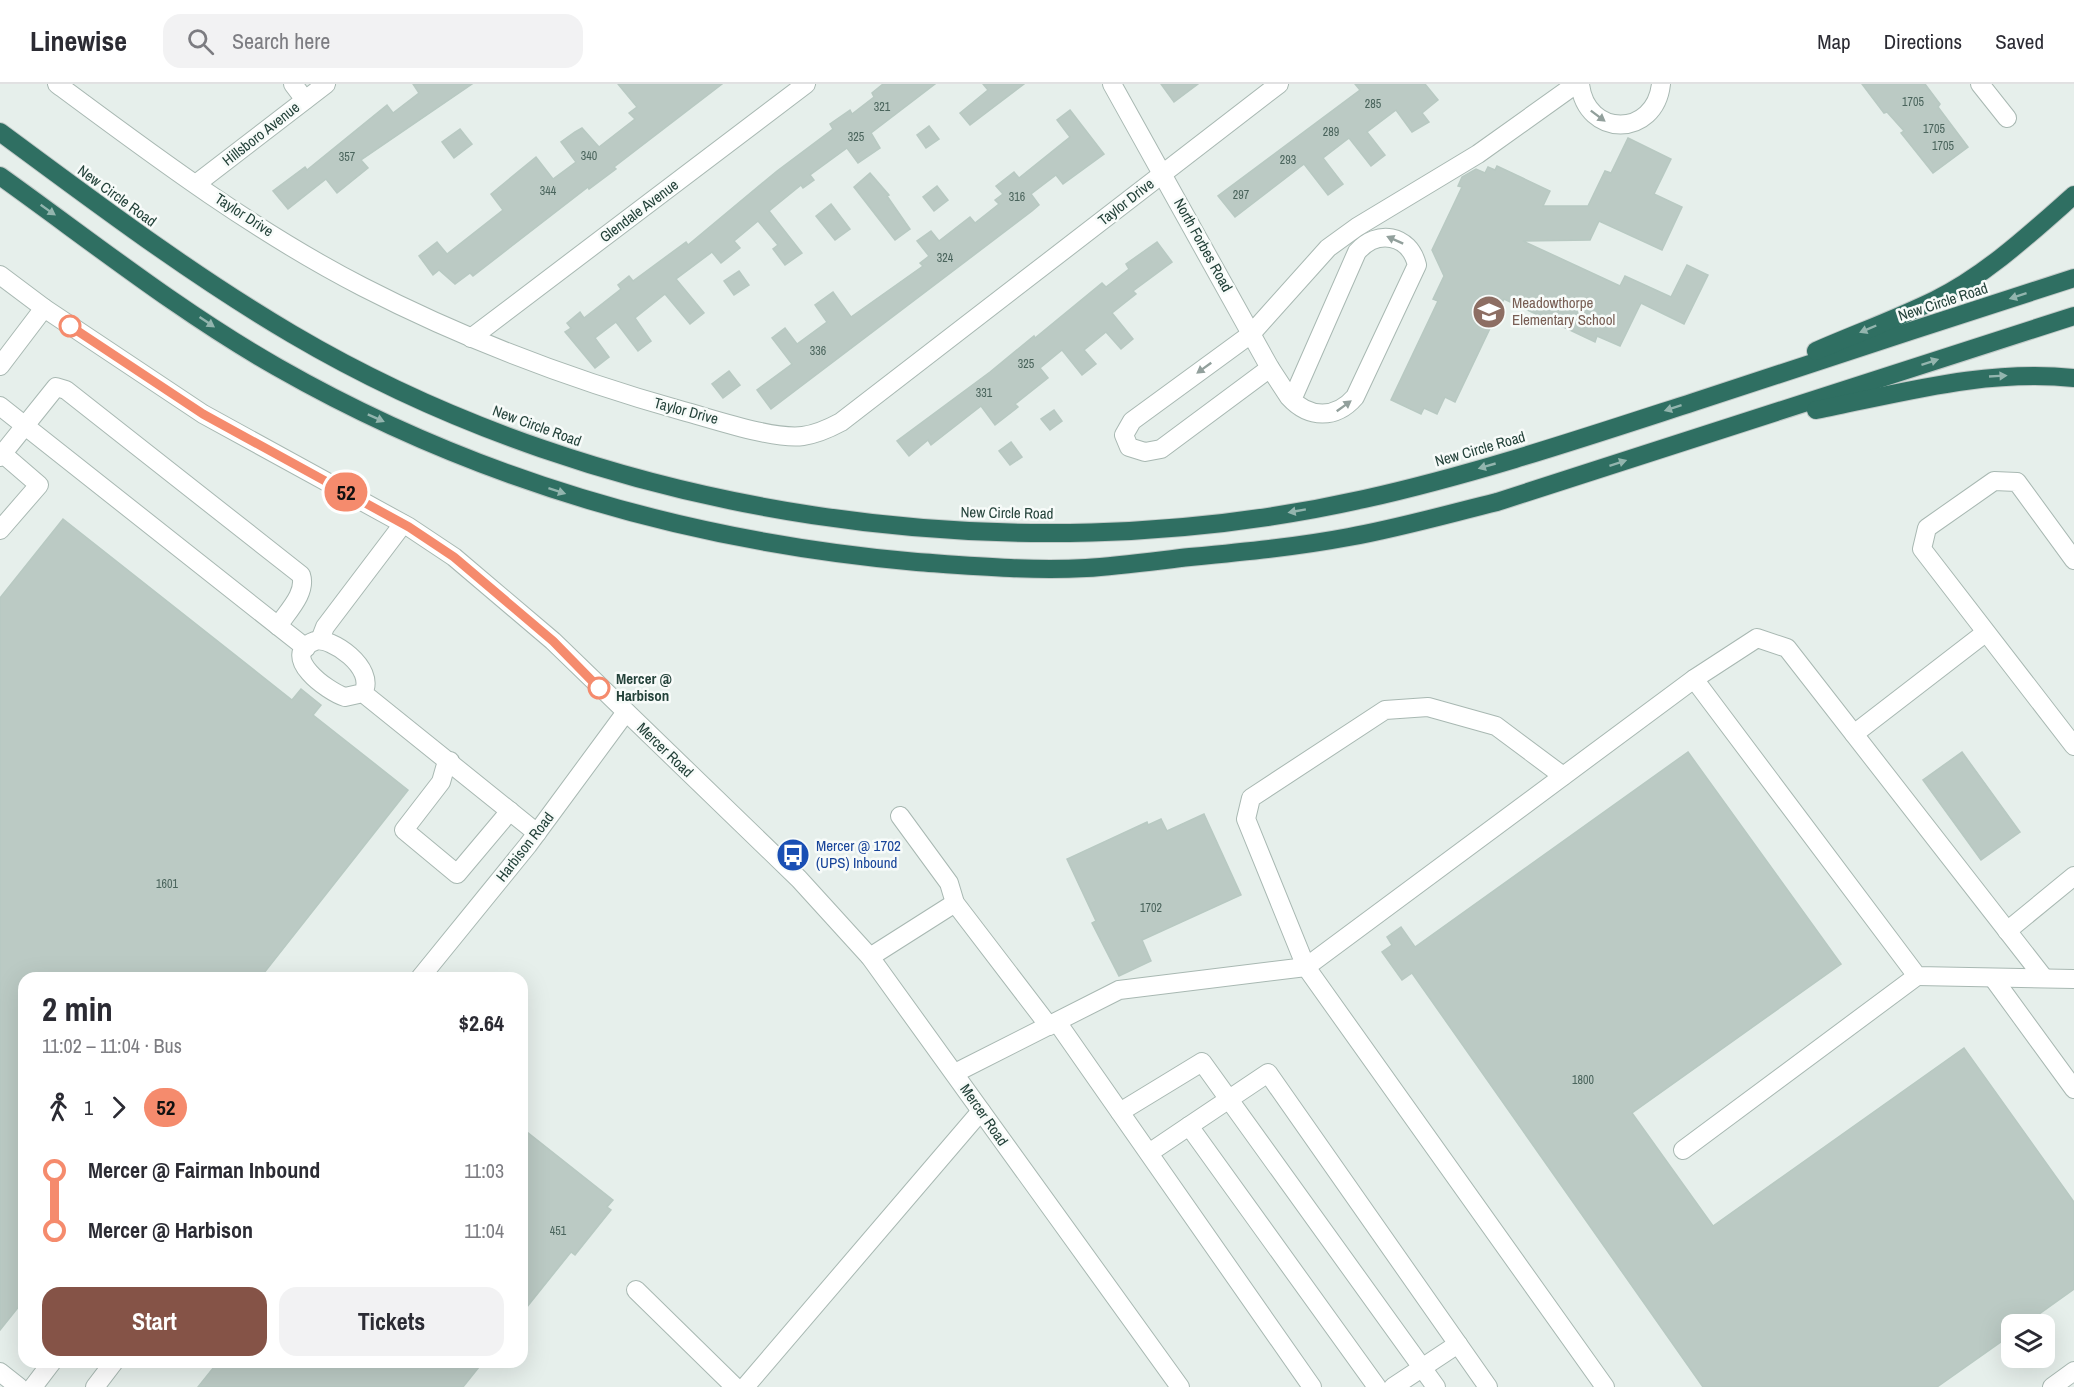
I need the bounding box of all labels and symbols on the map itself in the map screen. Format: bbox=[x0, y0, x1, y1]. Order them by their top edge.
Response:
house number: 1705 bbox=[1902, 94, 1924, 110]
house number: 285 bbox=[1365, 96, 1382, 112]
street label: Hillsboro Avenue bbox=[218, 97, 304, 170]
house number: 321 bbox=[874, 99, 891, 115]
one-way arrow bbox=[1590, 109, 1606, 122]
house number: 1705 bbox=[1923, 121, 1945, 137]
house number: 289 bbox=[1323, 124, 1339, 140]
house number: 325 bbox=[848, 129, 865, 145]
house number: 1705 bbox=[1932, 138, 1954, 154]
house number: 340 bbox=[581, 148, 597, 164]
house number: 357 bbox=[339, 149, 356, 165]
house number: 293 bbox=[1280, 152, 1296, 168]
street label: New Circle Road bbox=[74, 160, 161, 231]
street label: Taylor Drive bbox=[1093, 173, 1158, 230]
street label: Glendale Avenue bbox=[595, 174, 682, 247]
house number: 344 bbox=[540, 183, 557, 199]
house number: 297 bbox=[1233, 187, 1250, 203]
street label: Taylor Drive bbox=[211, 188, 278, 241]
house number: 316 bbox=[1009, 189, 1025, 205]
street label: North Forbes Road bbox=[1169, 194, 1238, 295]
one-way arrow bbox=[39, 204, 55, 216]
one-way arrow bbox=[1387, 236, 1404, 245]
house number: 324 bbox=[937, 250, 954, 266]
street label: New Circle Road bbox=[1895, 277, 1990, 326]
place label: Meadowthorpe Elementary School bbox=[1512, 292, 1615, 330]
one-way arrow bbox=[2009, 292, 2027, 302]
school or university icon: Meadowthorpe Elementary School bbox=[1471, 294, 1507, 330]
unlabelled marker bbox=[59, 315, 81, 337]
one-way arrow bbox=[198, 317, 215, 328]
one-way arrow bbox=[1859, 324, 1877, 334]
house number: 336 bbox=[810, 343, 826, 359]
house number: 325 bbox=[1018, 356, 1035, 372]
one-way arrow bbox=[1921, 357, 1939, 366]
one-way arrow bbox=[1196, 362, 1212, 374]
one-way arrow bbox=[1988, 371, 2007, 381]
house number: 331 bbox=[976, 385, 993, 401]
street label: Taylor Drive bbox=[652, 392, 721, 429]
street label: New Circle Road bbox=[490, 400, 584, 451]
one-way arrow bbox=[1336, 400, 1352, 412]
one-way arrow bbox=[1664, 404, 1682, 414]
one-way arrow bbox=[368, 414, 385, 423]
street label: New Circle Road bbox=[1432, 426, 1527, 471]
one-way arrow bbox=[1609, 458, 1627, 467]
one-way arrow bbox=[1478, 462, 1496, 471]
line badge: 52 bbox=[319, 472, 373, 512]
one-way arrow bbox=[548, 486, 566, 496]
street label: New Circle Road bbox=[960, 501, 1054, 524]
one-way arrow bbox=[1288, 507, 1307, 516]
place label: Mercer @ Harbison bbox=[616, 668, 672, 706]
marker: Mercer @ Harbison bbox=[588, 677, 610, 699]
street label: Mercer Road bbox=[632, 717, 698, 782]
street label: Harbison Road bbox=[491, 808, 558, 886]
place label: Mercer @ 1702 (UPS) Inbound bbox=[816, 835, 901, 873]
bus stop icon: Mercer @ 1702 (UPS) Inbound bbox=[775, 837, 811, 873]
house number: 1601 bbox=[156, 876, 178, 892]
house number: 1702 bbox=[1140, 900, 1162, 916]
house number: 1800 bbox=[1572, 1072, 1594, 1088]
street label: Mercer Road bbox=[955, 1080, 1013, 1150]
house number: 451 bbox=[550, 1223, 567, 1239]

